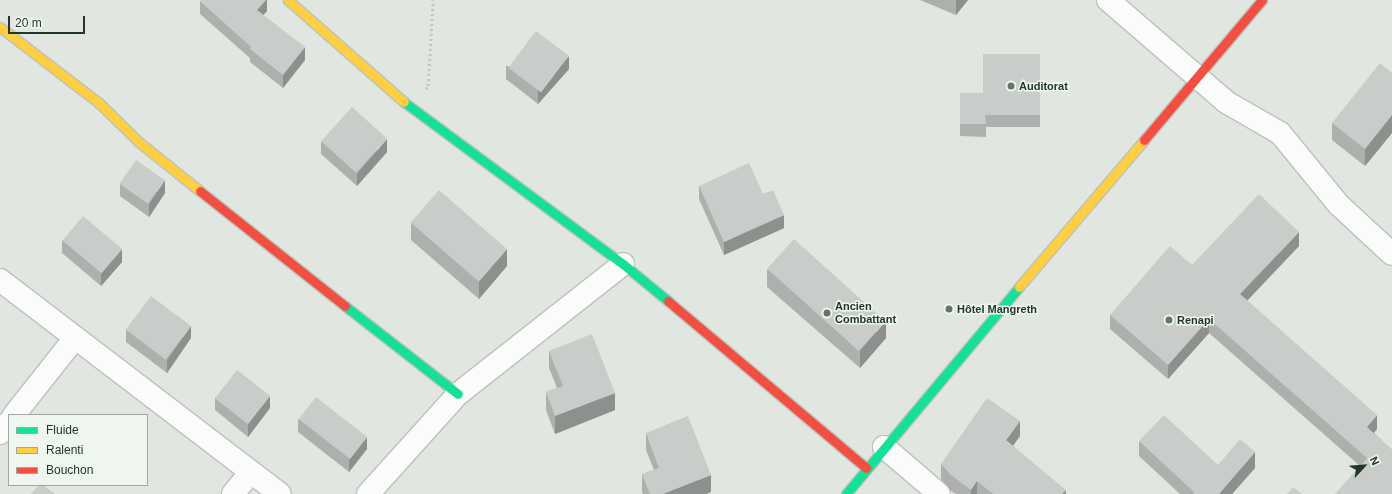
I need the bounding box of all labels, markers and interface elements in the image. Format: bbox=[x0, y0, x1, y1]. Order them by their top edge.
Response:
scale bar bbox=[10, 8, 87, 34]
text: 20 m bbox=[15, 16, 42, 30]
place label: Auditorat bbox=[1019, 79, 1068, 93]
marker: Auditorat bbox=[1006, 81, 1016, 91]
place label: Ancien Combattant bbox=[835, 300, 896, 326]
place label: Hôtel Mangreth bbox=[957, 302, 1037, 316]
marker: Hôtel Mangreth bbox=[944, 304, 954, 314]
marker: Ancien Combattant bbox=[822, 308, 832, 318]
place label: Renapi bbox=[1177, 313, 1214, 327]
marker: Renapi bbox=[1164, 315, 1174, 325]
legend bbox=[8, 414, 148, 486]
text: Fluide bbox=[46, 423, 79, 437]
text: Ralenti bbox=[46, 443, 83, 457]
north arrow bbox=[1344, 446, 1384, 486]
text: N bbox=[1368, 455, 1382, 467]
text: Bouchon bbox=[46, 463, 93, 477]

